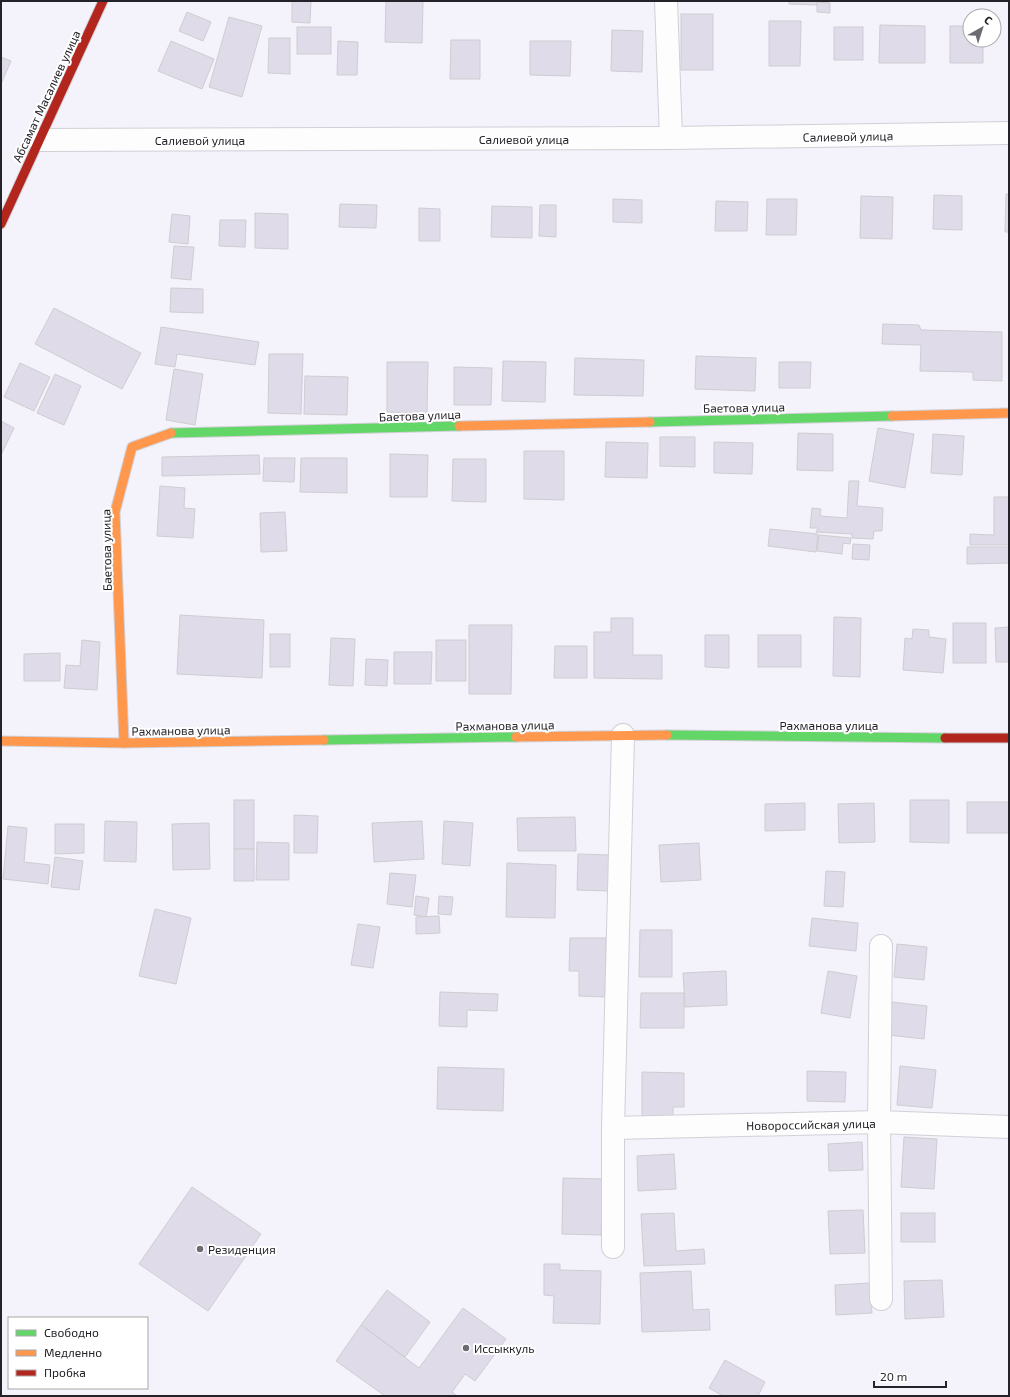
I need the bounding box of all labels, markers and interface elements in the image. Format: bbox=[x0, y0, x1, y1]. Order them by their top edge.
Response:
north arrow bbox=[962, 8, 1002, 48]
text: С bbox=[982, 13, 996, 27]
street label: Абсамат Масалиев улица bbox=[9, 28, 84, 165]
street label: Салиевой улица bbox=[803, 128, 893, 145]
street label: Салиевой улица bbox=[479, 132, 569, 147]
street label: Салиевой улица bbox=[155, 133, 245, 148]
street label: Баетова улица bbox=[703, 399, 785, 416]
street label: Баетова улица bbox=[379, 407, 461, 424]
street label: Баетова улица bbox=[98, 509, 115, 591]
street label: Рахманова улица bbox=[455, 717, 555, 734]
street label: Рахманова улица bbox=[780, 718, 878, 733]
street label: Рахманова улица bbox=[131, 722, 231, 739]
street label: Новороссийская улица bbox=[746, 1116, 876, 1133]
place label: Резиденция bbox=[208, 1242, 276, 1256]
marker: Резиденция bbox=[195, 1244, 205, 1254]
legend bbox=[8, 1317, 148, 1389]
text: Свободно bbox=[44, 1325, 99, 1339]
place label: Иссыккуль bbox=[474, 1341, 534, 1356]
marker: Иссыккуль bbox=[461, 1343, 471, 1353]
text: Медленно bbox=[44, 1345, 102, 1359]
scale bar bbox=[874, 1363, 946, 1389]
text: Пробка bbox=[44, 1365, 86, 1379]
text: 20 m bbox=[880, 1369, 907, 1383]

